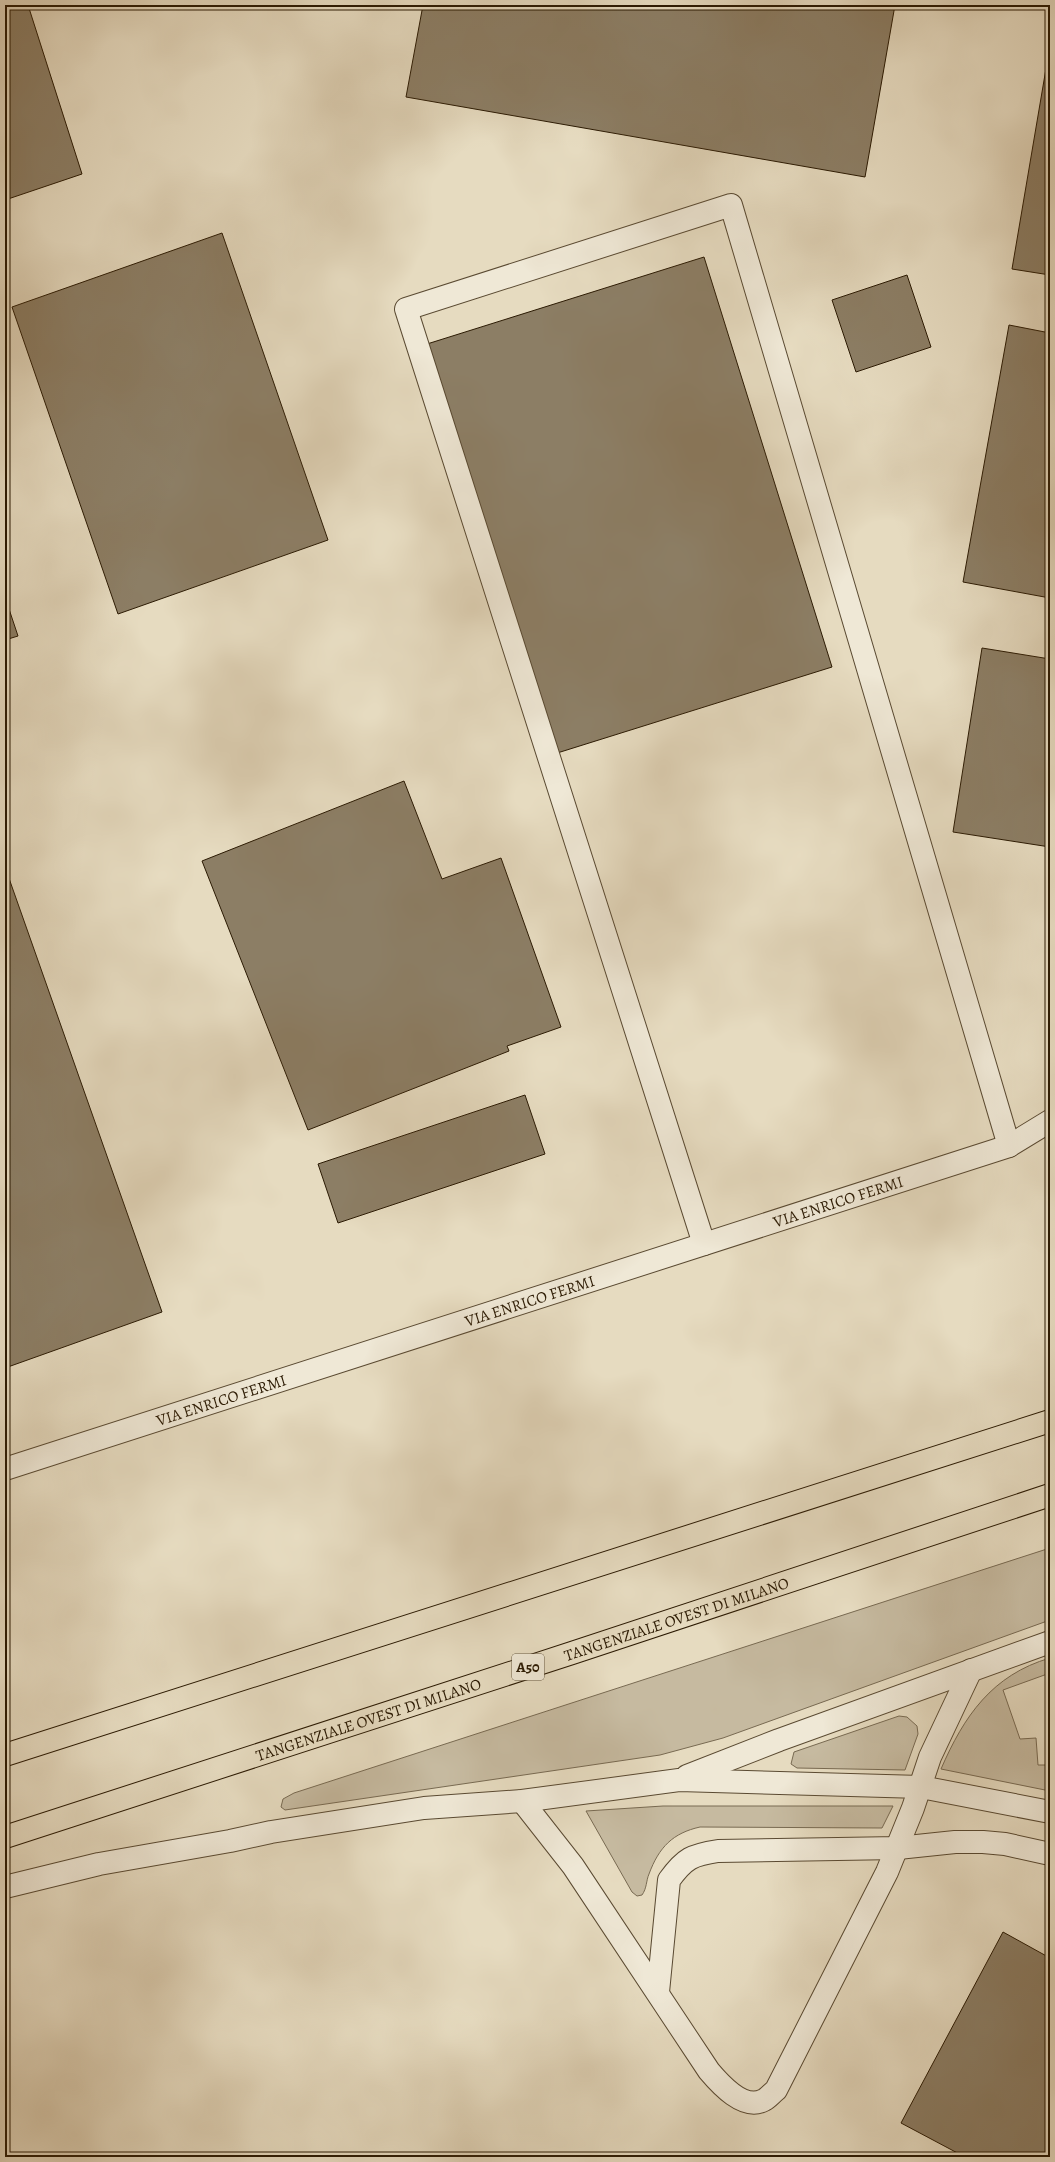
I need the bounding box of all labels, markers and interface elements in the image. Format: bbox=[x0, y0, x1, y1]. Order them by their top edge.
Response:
street label: VIA ENRICO FERMI bbox=[770, 1171, 906, 1233]
street label: VIA ENRICO FERMI bbox=[461, 1270, 598, 1333]
street label: VIA ENRICO FERMI bbox=[153, 1369, 289, 1432]
street label: TANGENZIALE OVEST DI MILANO bbox=[561, 1572, 792, 1667]
road number: A50 bbox=[512, 1654, 544, 1680]
street label: TANGENZIALE OVEST DI MILANO bbox=[253, 1673, 484, 1767]

